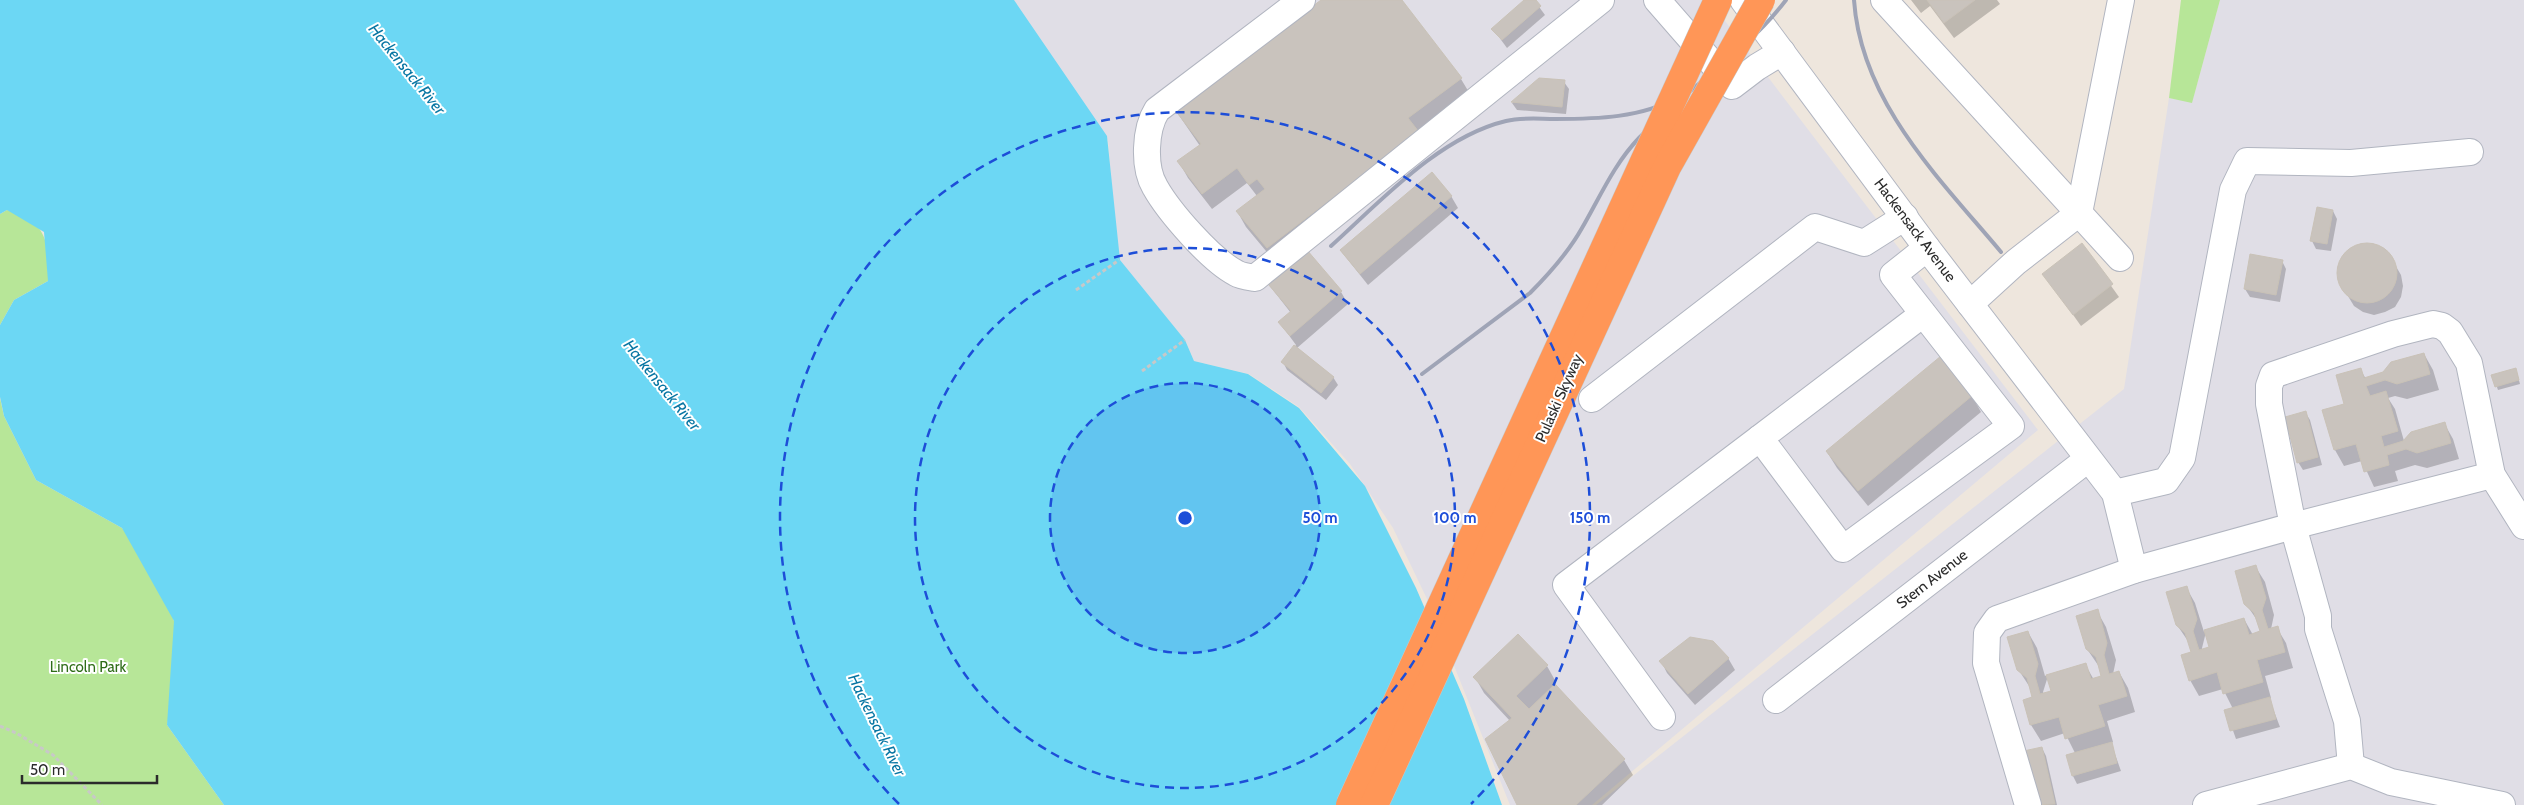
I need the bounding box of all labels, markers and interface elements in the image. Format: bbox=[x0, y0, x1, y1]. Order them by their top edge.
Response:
water label: Hackensack River bbox=[365, 20, 450, 119]
street label: Hackensack Avenue bbox=[1870, 175, 1960, 285]
water label: Hackensack River bbox=[620, 336, 705, 435]
street label: Pulaski Skyway bbox=[1531, 351, 1587, 445]
centre of rings bbox=[1176, 509, 1194, 527]
text: 50 m bbox=[1302, 509, 1338, 527]
text: 100 m bbox=[1433, 509, 1477, 527]
text: 150 m bbox=[1570, 509, 1610, 527]
street label: Stern Avenue bbox=[1893, 545, 1971, 612]
park label: Lincoln Park bbox=[50, 658, 126, 676]
water label: Hackensack River bbox=[844, 671, 910, 780]
scale bar bbox=[22, 752, 158, 784]
text: 50 m bbox=[30, 761, 65, 779]

